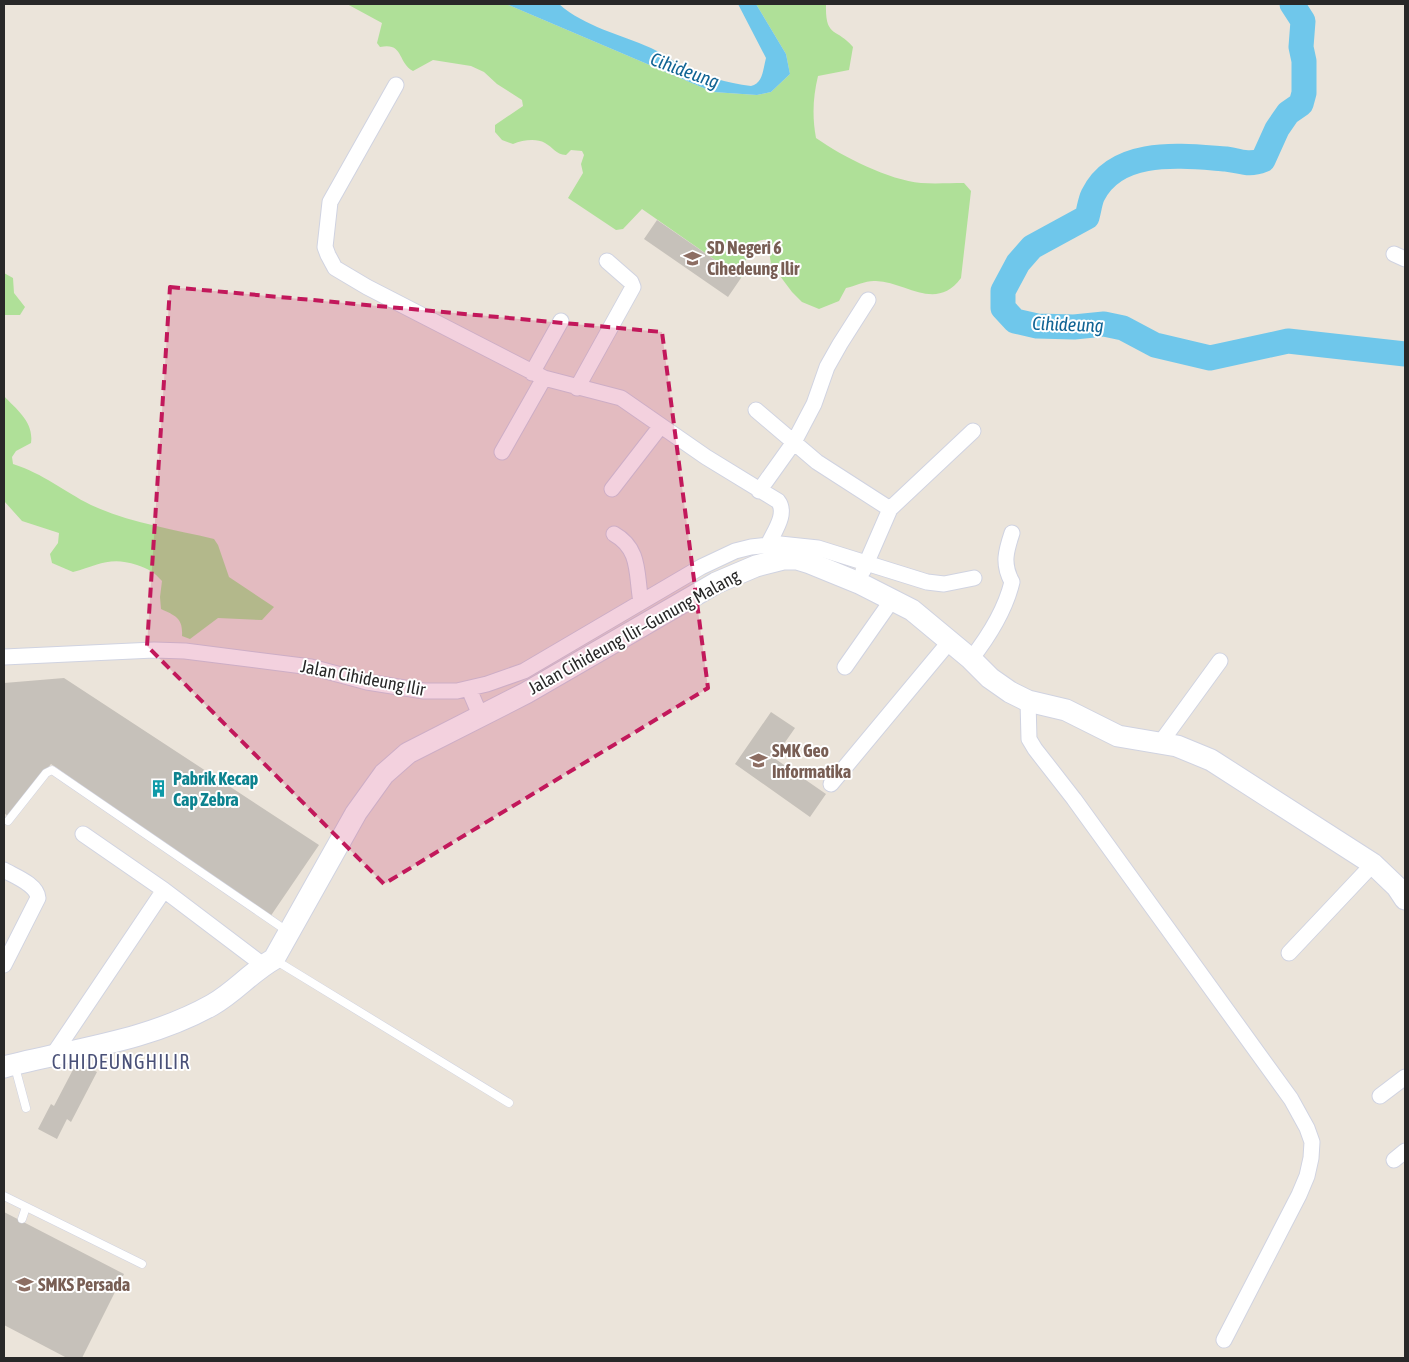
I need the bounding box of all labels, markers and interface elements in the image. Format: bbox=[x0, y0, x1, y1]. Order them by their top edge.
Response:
water label: Cihideung bbox=[648, 47, 722, 93]
place label: SD Negeri 6 Cihedeung Ilir bbox=[707, 237, 800, 279]
school or university icon: SD Negeri 6 Cihedeung Ilir bbox=[683, 248, 703, 268]
water label: Cihideung bbox=[1032, 312, 1104, 336]
street label: Jalan Cihideung Ilir–Gunung Malang bbox=[524, 564, 743, 699]
street label: Jalan Cihideung Ilir bbox=[299, 655, 428, 700]
place label: SMK Geo Informatika bbox=[772, 740, 851, 782]
school or university icon: SMK Geo Informatika bbox=[748, 751, 768, 771]
place label: Pabrik Kecap Cap Zebra bbox=[173, 768, 258, 810]
building icon: Pabrik Kecap Cap Zebra bbox=[149, 779, 169, 799]
district label: CIHIDEUNGHILIR bbox=[52, 1050, 190, 1073]
place label: SMKS Persada bbox=[38, 1274, 130, 1295]
school or university icon: SMKS Persada bbox=[14, 1275, 34, 1295]

